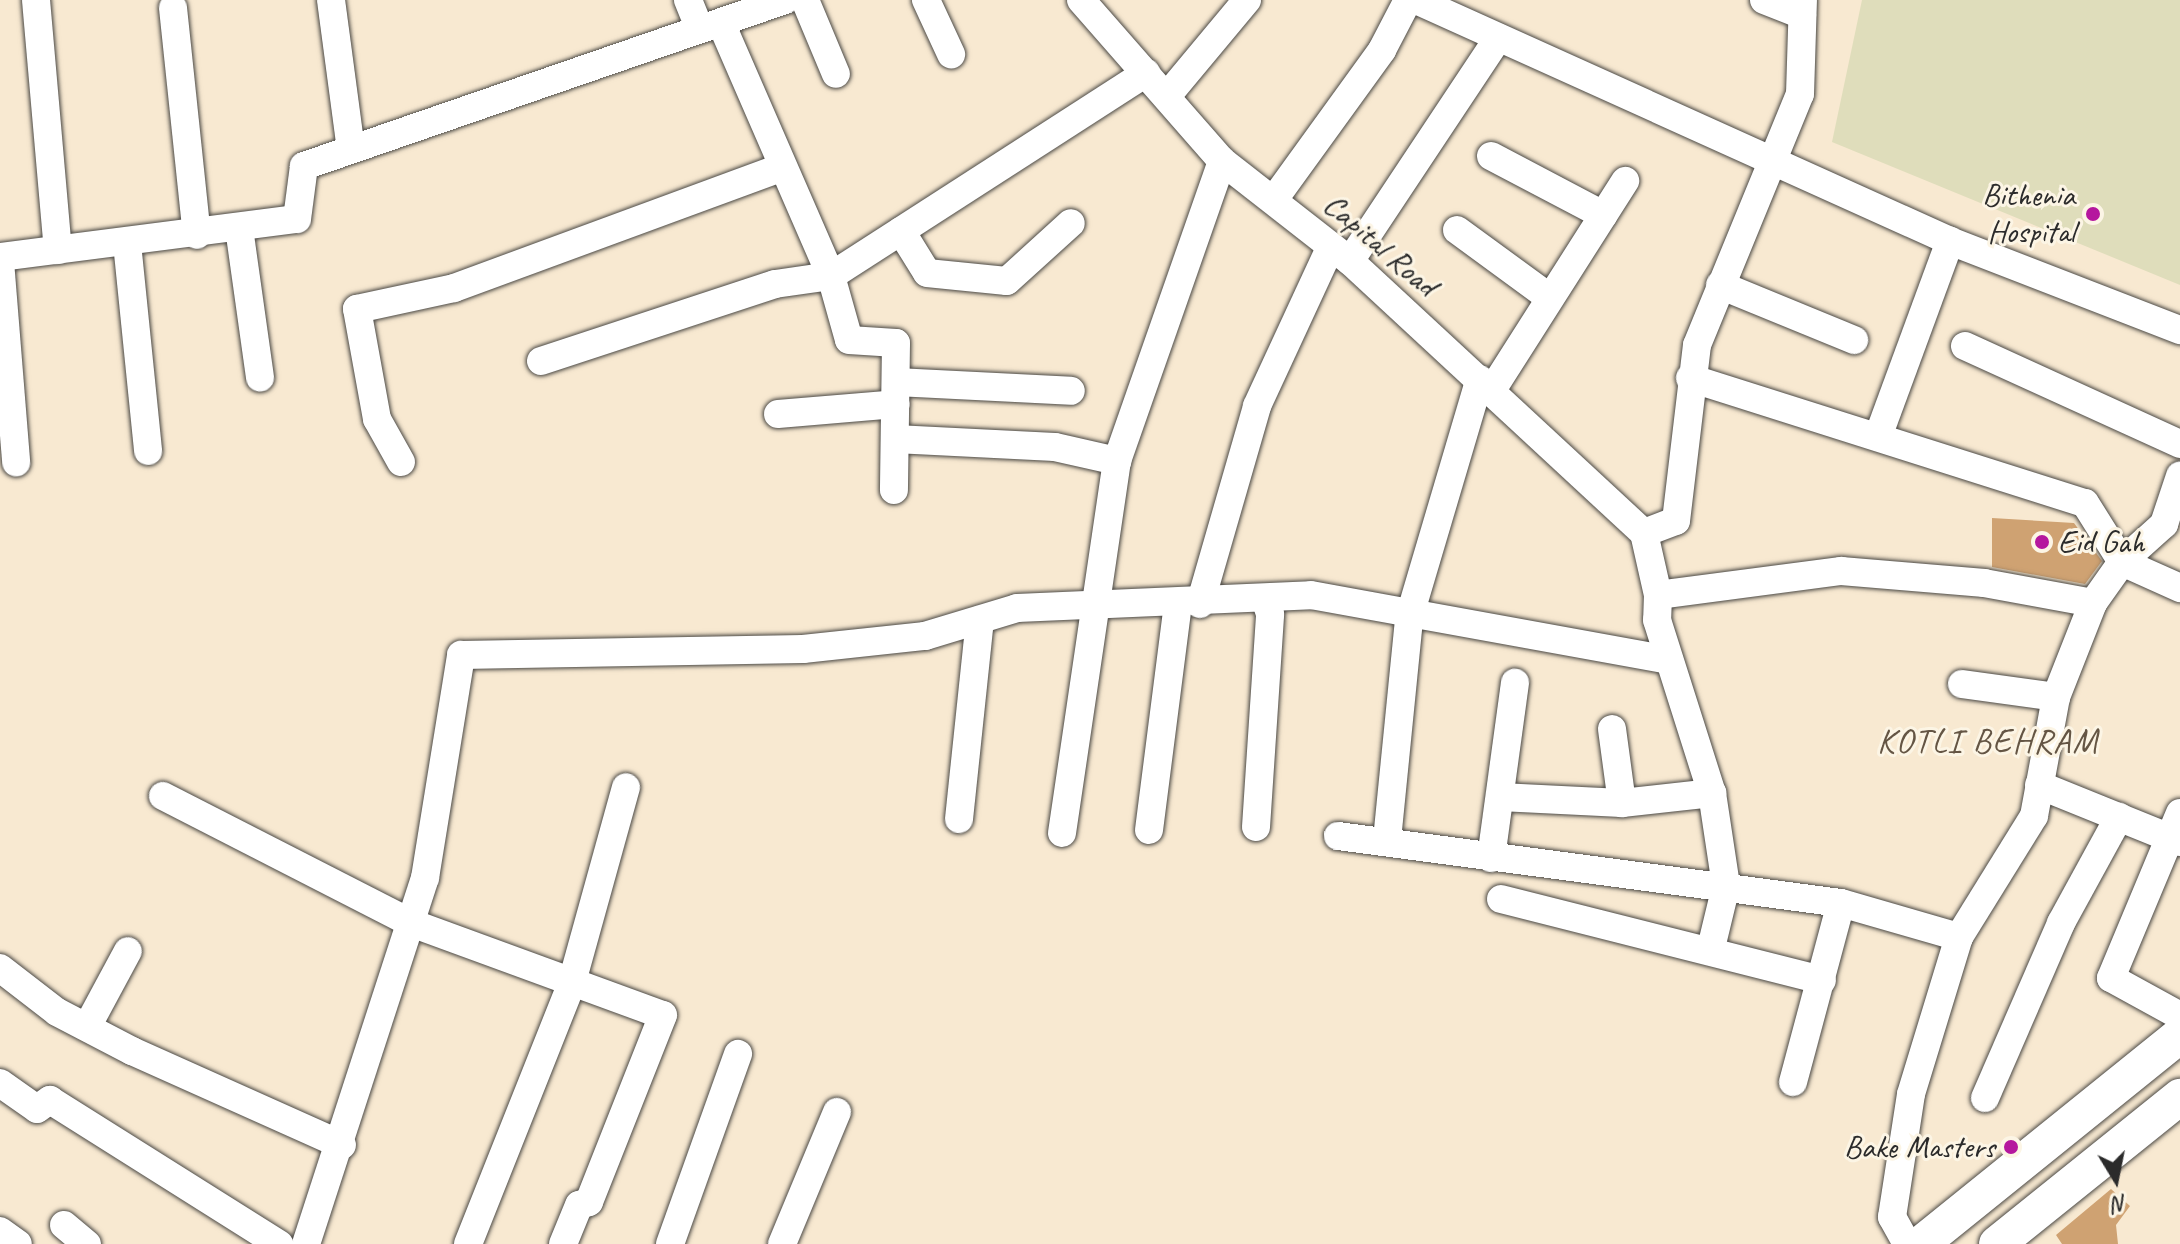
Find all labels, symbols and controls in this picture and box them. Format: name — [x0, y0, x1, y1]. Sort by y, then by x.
place label: Bithenia Hospital — [1982, 177, 2075, 252]
street label: Capital Road — [1315, 185, 1445, 305]
marker: Bithenia Hospital — [2082, 203, 2104, 225]
place label: Eid Gah — [2058, 523, 2146, 561]
marker: Eid Gah — [2033, 533, 2051, 551]
district label: KOTLI BEHRAM — [1877, 721, 2099, 761]
place label: Bake Masters — [1843, 1128, 1995, 1166]
marker: Bake Masters — [2002, 1138, 2020, 1156]
north arrow — [2076, 1140, 2156, 1220]
text: N — [2111, 1189, 2129, 1219]

